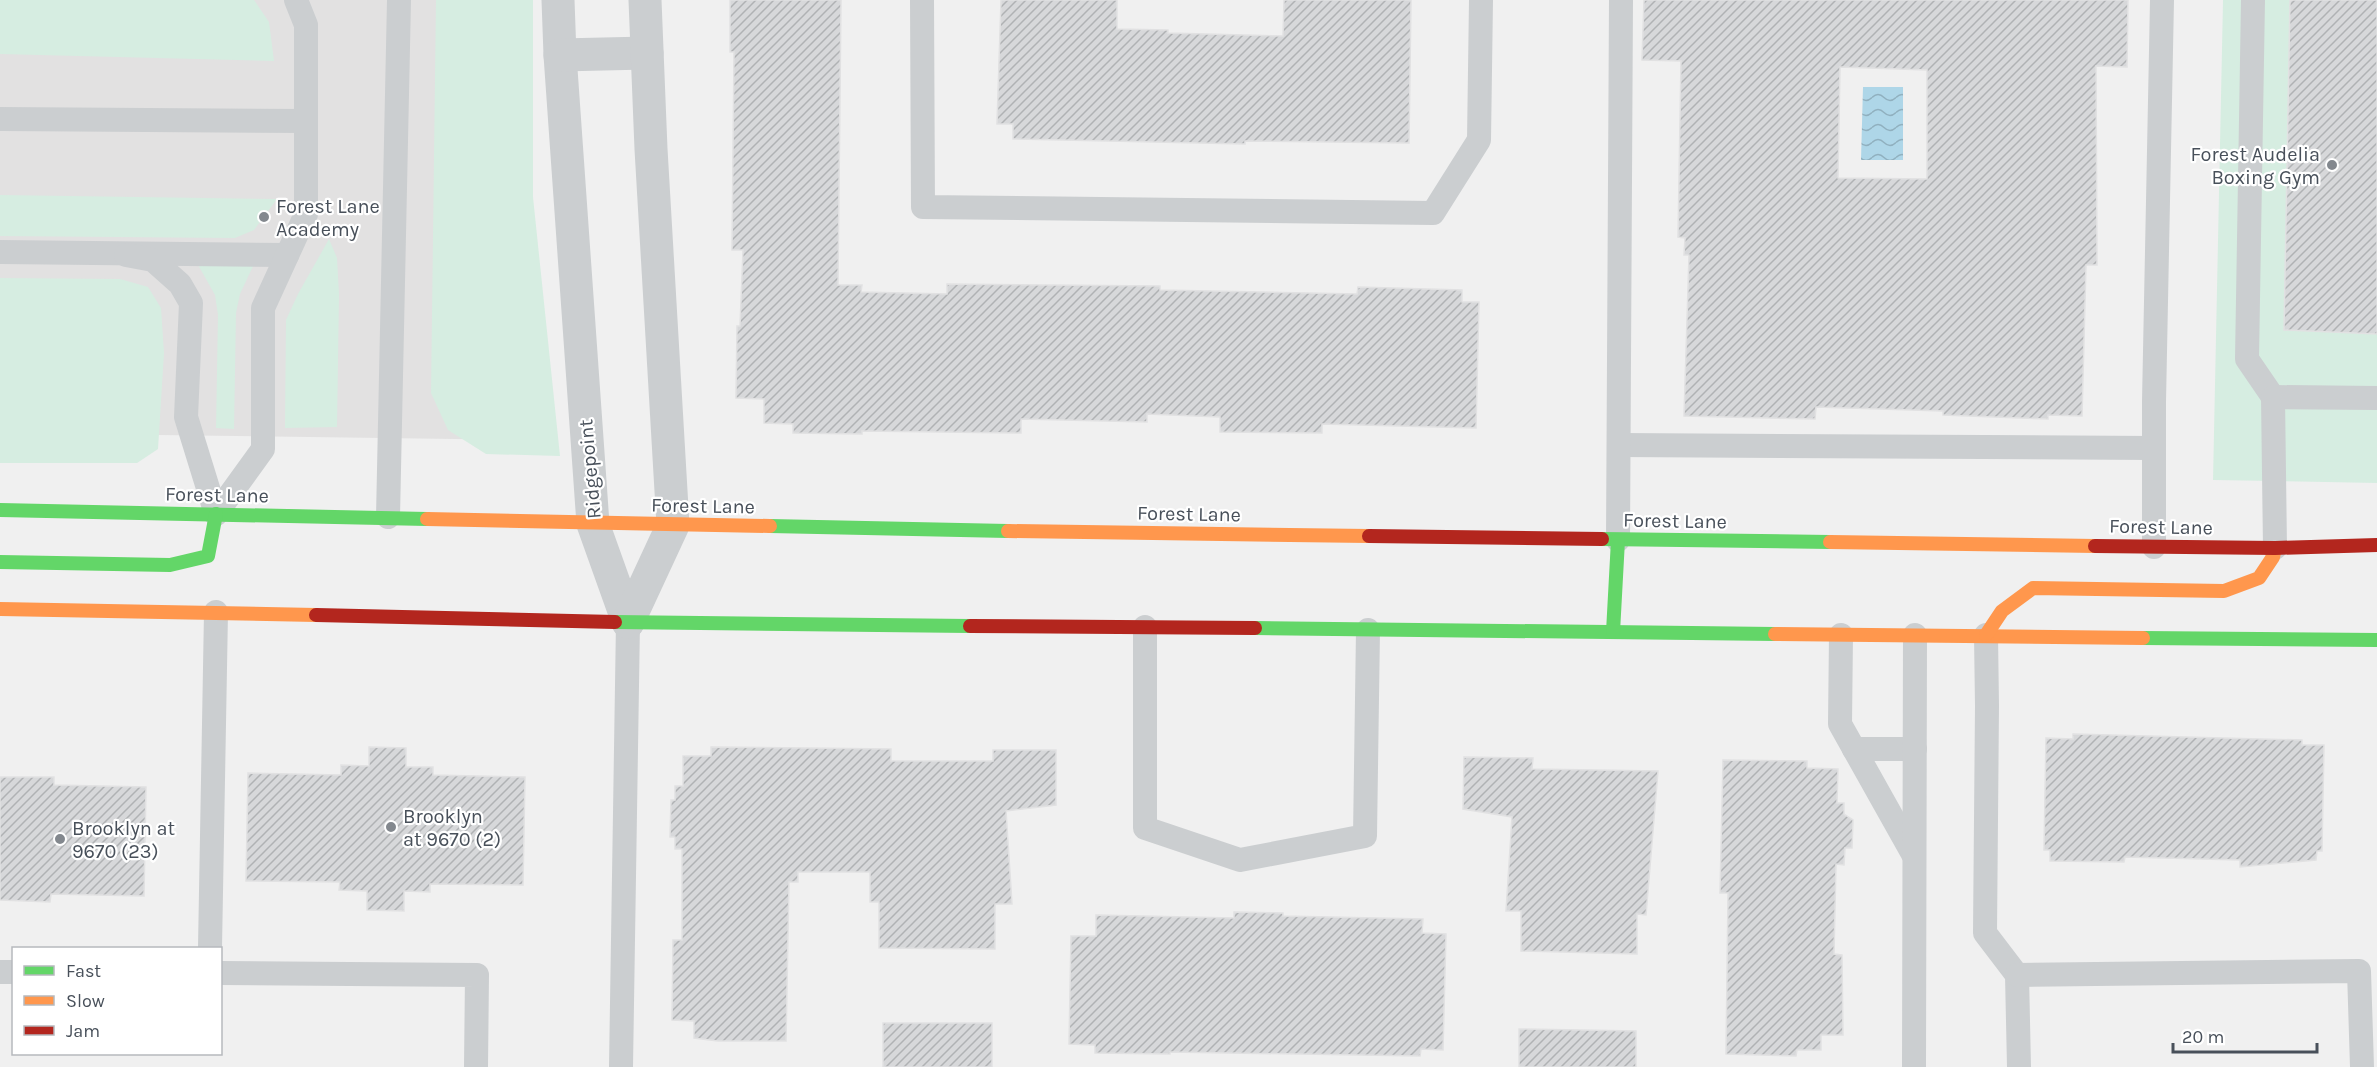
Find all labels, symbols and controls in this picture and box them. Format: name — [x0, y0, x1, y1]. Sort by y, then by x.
place label: Forest Audelia Boxing Gym — [2191, 143, 2320, 189]
marker: Forest Audelia Boxing Gym — [2325, 158, 2339, 172]
place label: Forest Lane Academy — [276, 195, 380, 241]
marker: Forest Lane Academy — [257, 210, 271, 224]
street label: Ridgepoint — [574, 418, 606, 520]
street label: Forest Lane — [165, 483, 269, 507]
street label: Forest Lane — [651, 494, 755, 518]
street label: Forest Lane — [1137, 502, 1241, 526]
street label: Forest Lane — [1623, 509, 1727, 533]
street label: Forest Lane — [2109, 515, 2213, 539]
place label: Brooklyn at 9670 (2) — [403, 805, 501, 851]
place label: Brooklyn at 9670 (23) — [72, 817, 176, 863]
marker: Brooklyn at 9670 (2) — [384, 820, 398, 834]
marker: Brooklyn at 9670 (23) — [53, 832, 67, 846]
legend — [12, 947, 222, 1055]
text: Fast — [66, 960, 101, 982]
text: Slow — [66, 990, 105, 1012]
scale bar — [2173, 1016, 2317, 1054]
text: Jam — [66, 1020, 100, 1042]
text: 20 m — [2182, 1026, 2224, 1048]

